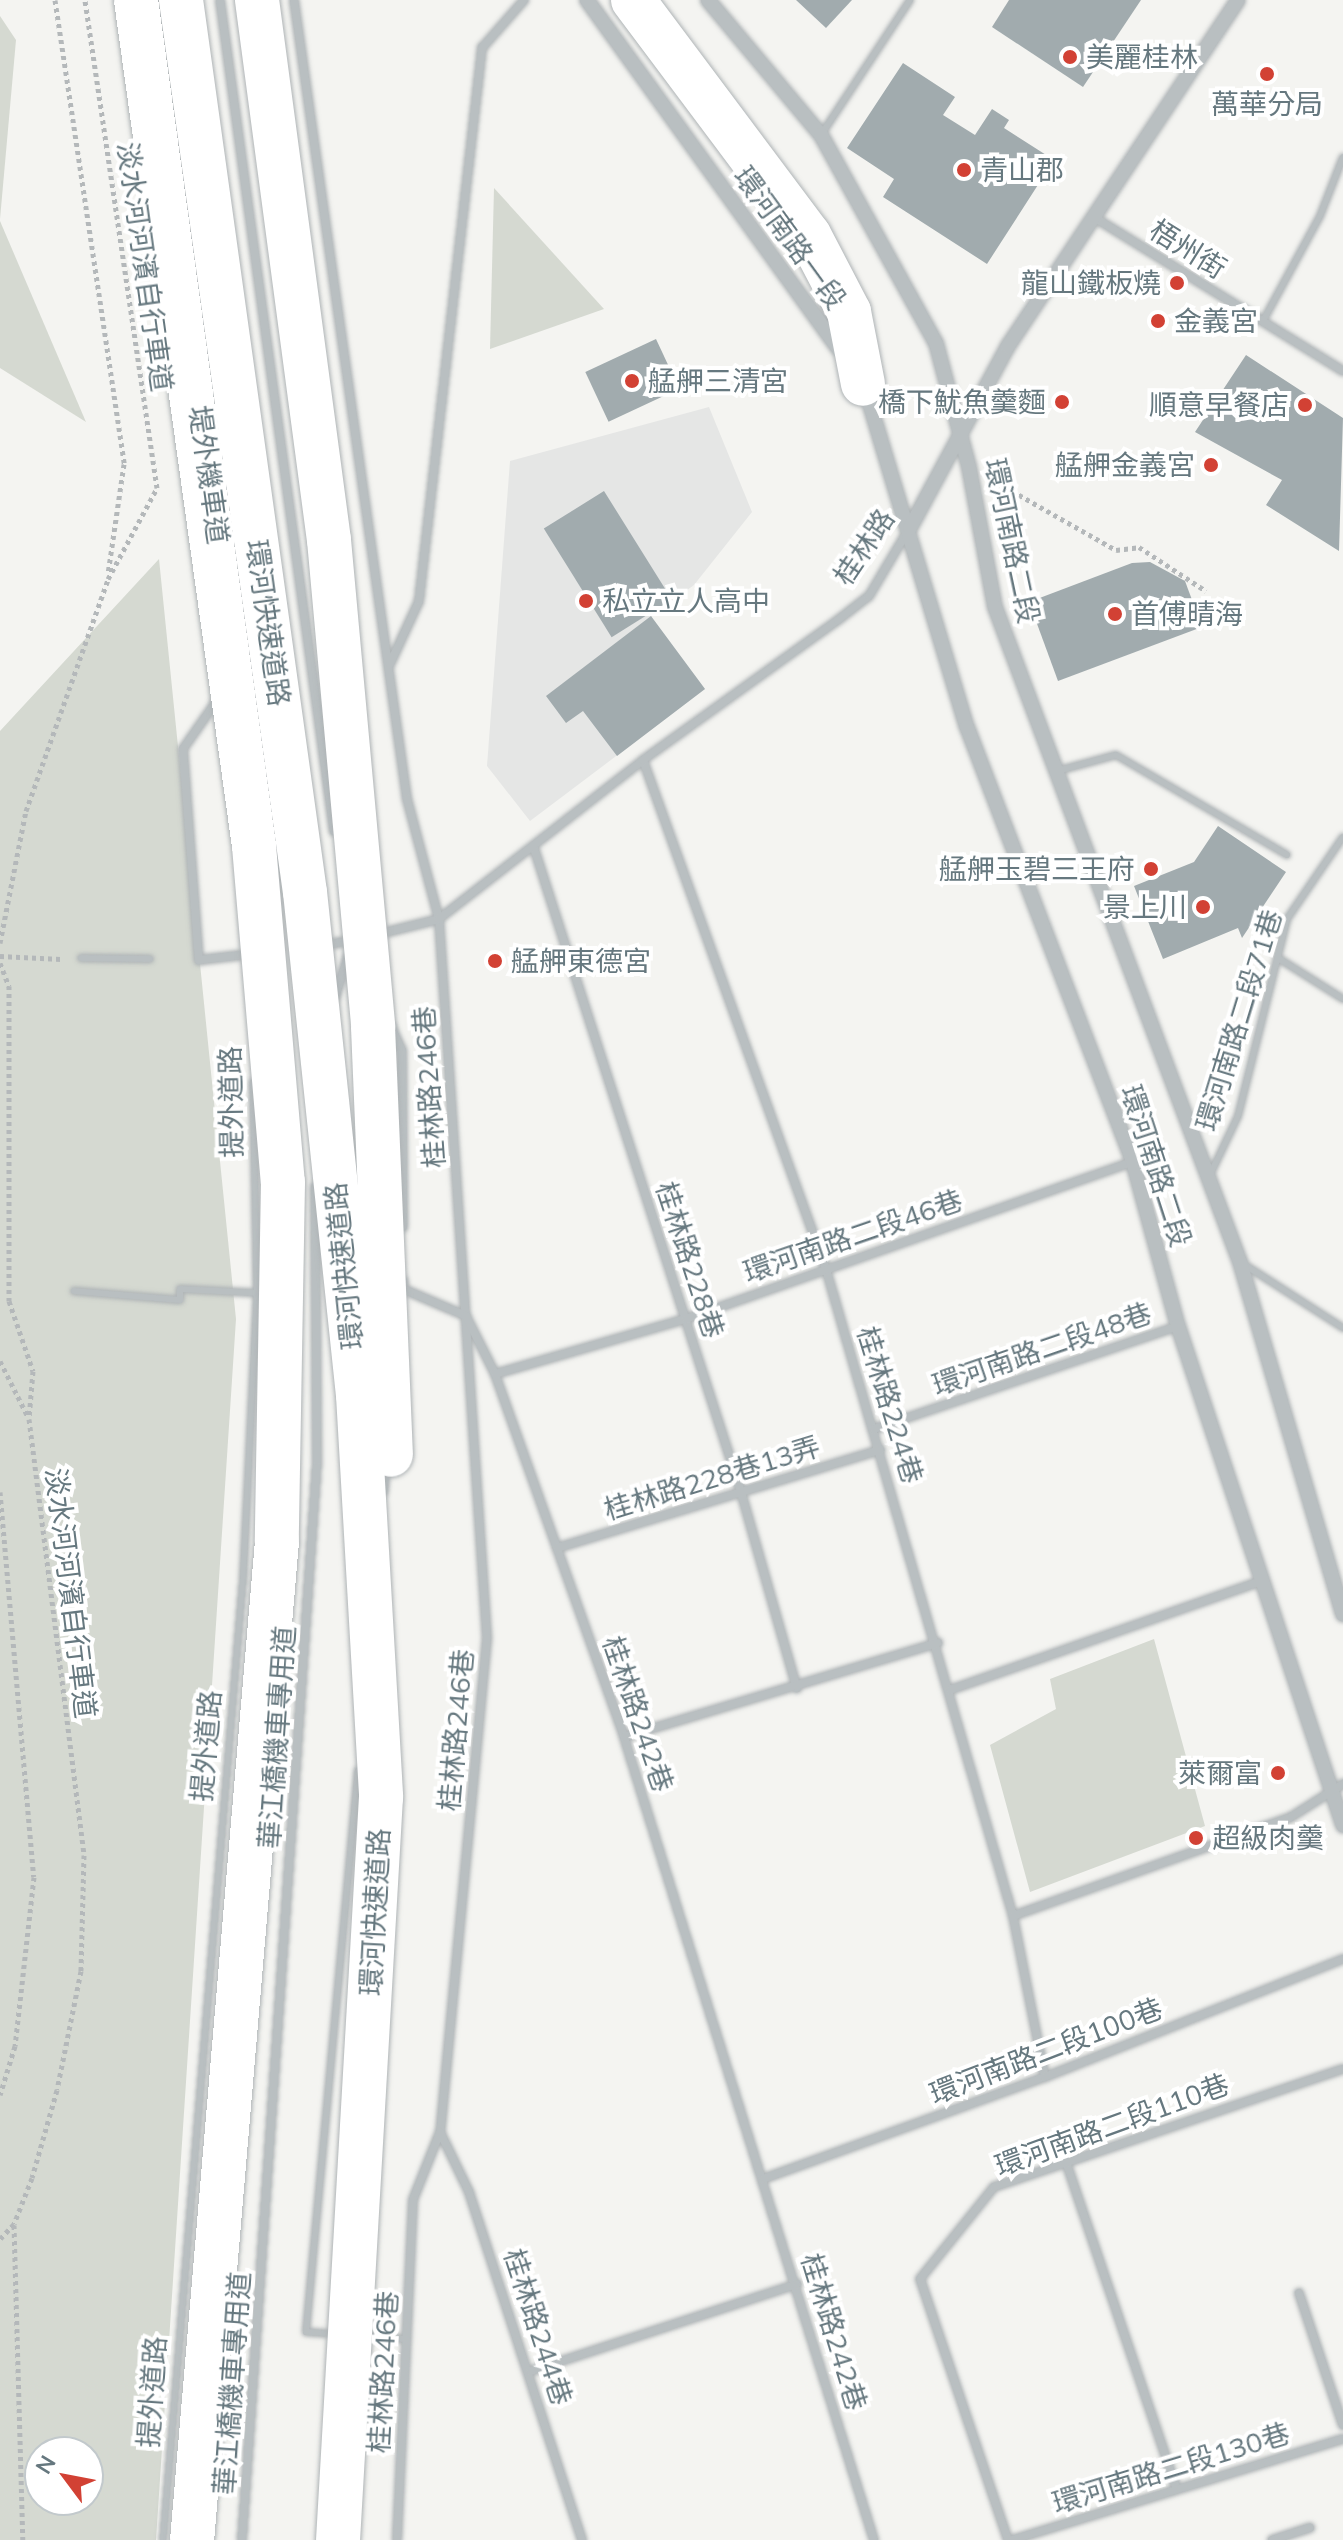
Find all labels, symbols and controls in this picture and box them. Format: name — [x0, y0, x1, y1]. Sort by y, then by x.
place label: 美麗桂林 — [1086, 40, 1198, 74]
marker: 美麗桂林 — [1061, 48, 1079, 66]
marker: 萬華分局 — [1258, 65, 1276, 83]
place label: 萬華分局 — [1211, 87, 1323, 121]
street label: 淡水河河濱自行車道 — [111, 140, 179, 394]
place label: 青山郡 — [980, 153, 1064, 187]
street label: 環河南路一段 — [727, 160, 853, 316]
marker: 青山郡 — [955, 161, 973, 179]
street label: 梧州街 — [1143, 212, 1233, 286]
place label: 龍山鐵板燒 — [1021, 266, 1161, 300]
marker: 龍山鐵板燒 — [1168, 274, 1186, 292]
place label: 金義宮 — [1174, 304, 1258, 338]
marker: 金義宮 — [1149, 312, 1167, 330]
place label: 艋舺三清宮 — [648, 364, 788, 398]
marker: 艋舺三清宮 — [623, 372, 641, 390]
place label: 橋下魷魚羹麵 — [878, 385, 1046, 419]
place label: 順意早餐店 — [1149, 388, 1289, 422]
marker: 橋下魷魚羹麵 — [1053, 393, 1071, 411]
marker: 順意早餐店 — [1296, 396, 1314, 414]
street label: 堤外機車道 — [183, 403, 235, 547]
place label: 艋舺金義宮 — [1055, 448, 1195, 482]
street label: 環河南路二段 — [978, 455, 1046, 627]
marker: 艋舺金義宮 — [1202, 456, 1220, 474]
street label: 桂林路 — [827, 503, 901, 591]
street label: 環河快速道路 — [240, 537, 296, 709]
place label: 私立立人高中 — [602, 584, 770, 618]
marker: 私立立人高中 — [577, 592, 595, 610]
place label: 首傅晴海 — [1131, 597, 1243, 631]
marker: 首傅晴海 — [1106, 605, 1124, 623]
place label: 艋舺玉碧三王府 — [939, 852, 1135, 886]
marker: 艋舺玉碧三王府 — [1142, 860, 1160, 878]
place label: 景上川 — [1103, 890, 1187, 924]
marker: 景上川 — [1194, 898, 1212, 916]
street label: 環河南路二段71巷 — [1189, 905, 1289, 1135]
place label: 艋舺東德宮 — [511, 944, 651, 978]
marker: 艋舺東德宮 — [486, 952, 504, 970]
street label: 桂林路246巷 — [407, 1005, 451, 1169]
street label: 提外道路 — [213, 1046, 249, 1158]
street label: 環河南路二段 — [1114, 1081, 1198, 1251]
street label: 桂林路228巷 — [649, 1178, 731, 1342]
street label: 環河快速道路 — [319, 1181, 369, 1351]
street label: 環河南路二段46巷 — [739, 1183, 967, 1289]
street label: 環河南路二段48巷 — [928, 1296, 1156, 1402]
street label: 桂林路224巷 — [850, 1322, 930, 1488]
street label: 桂林路228巷13弄 — [600, 1429, 824, 1527]
street label: 淡水河河濱自行車道 — [39, 1466, 103, 1720]
street label: 華江橋機車專用道 — [252, 1624, 302, 1850]
street label: 桂林路242巷 — [596, 1632, 680, 1796]
street label: 桂林路246巷 — [432, 1648, 480, 1812]
street label: 提外道路 — [184, 1689, 228, 1803]
place label: 萊爾富 — [1178, 1756, 1262, 1790]
marker: 萊爾富 — [1269, 1764, 1287, 1782]
place label: 超級肉羹 — [1212, 1821, 1324, 1855]
street label: 環河快速道路 — [354, 1827, 396, 1997]
marker: 超級肉羹 — [1187, 1829, 1205, 1847]
street label: 環河南路二段100巷 — [925, 1991, 1167, 2111]
street label: 環河南路二段110巷 — [990, 2067, 1234, 2183]
street label: 桂林路244巷 — [497, 2245, 579, 2409]
street label: 桂林路242巷 — [794, 2249, 874, 2415]
street label: 華江橋機車專用道 — [207, 2270, 257, 2496]
street label: 桂林路246巷 — [362, 2290, 404, 2454]
street label: 提外道路 — [131, 2335, 173, 2449]
street label: 環河南路二段130巷 — [1048, 2416, 1294, 2520]
north arrow — [24, 2436, 104, 2516]
text: N — [29, 2450, 62, 2479]

